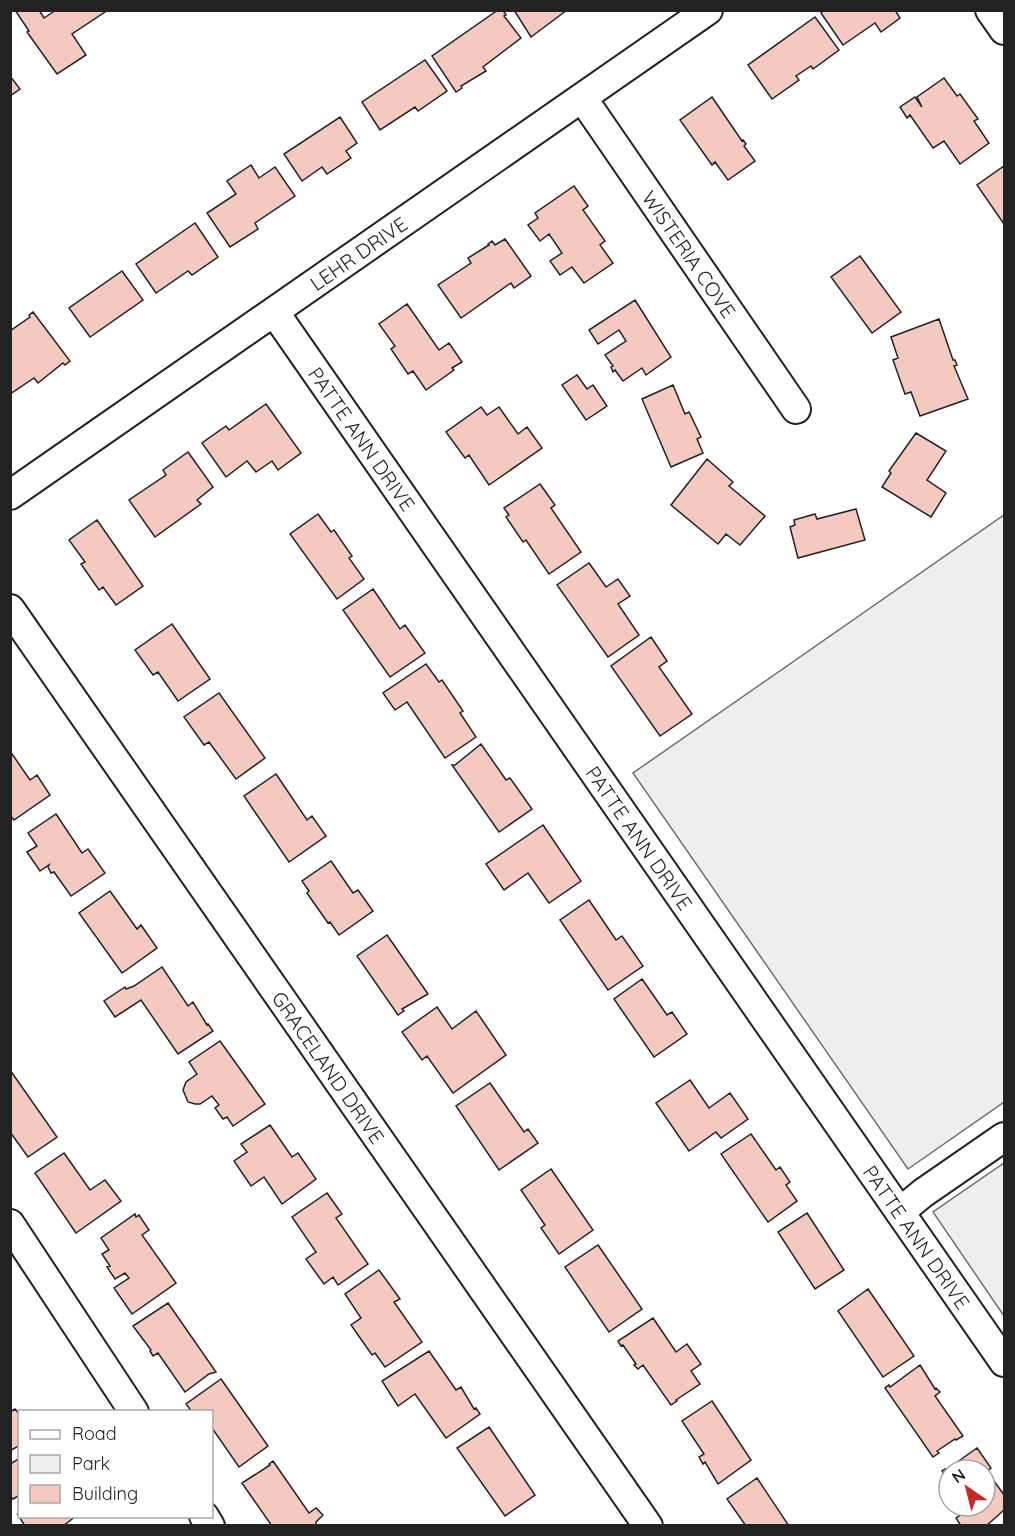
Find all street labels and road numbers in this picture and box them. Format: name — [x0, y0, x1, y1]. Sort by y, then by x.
street label: WISTERIA COVE — [637, 186, 742, 322]
street label: LEHR DRIVE — [305, 211, 412, 296]
street label: PATTE ANN DRIVE — [304, 362, 421, 515]
street label: PATTE ANN DRIVE — [581, 761, 698, 915]
street label: GRACELAND DRIVE — [267, 986, 390, 1148]
street label: PATTE ANN DRIVE — [858, 1160, 976, 1314]

